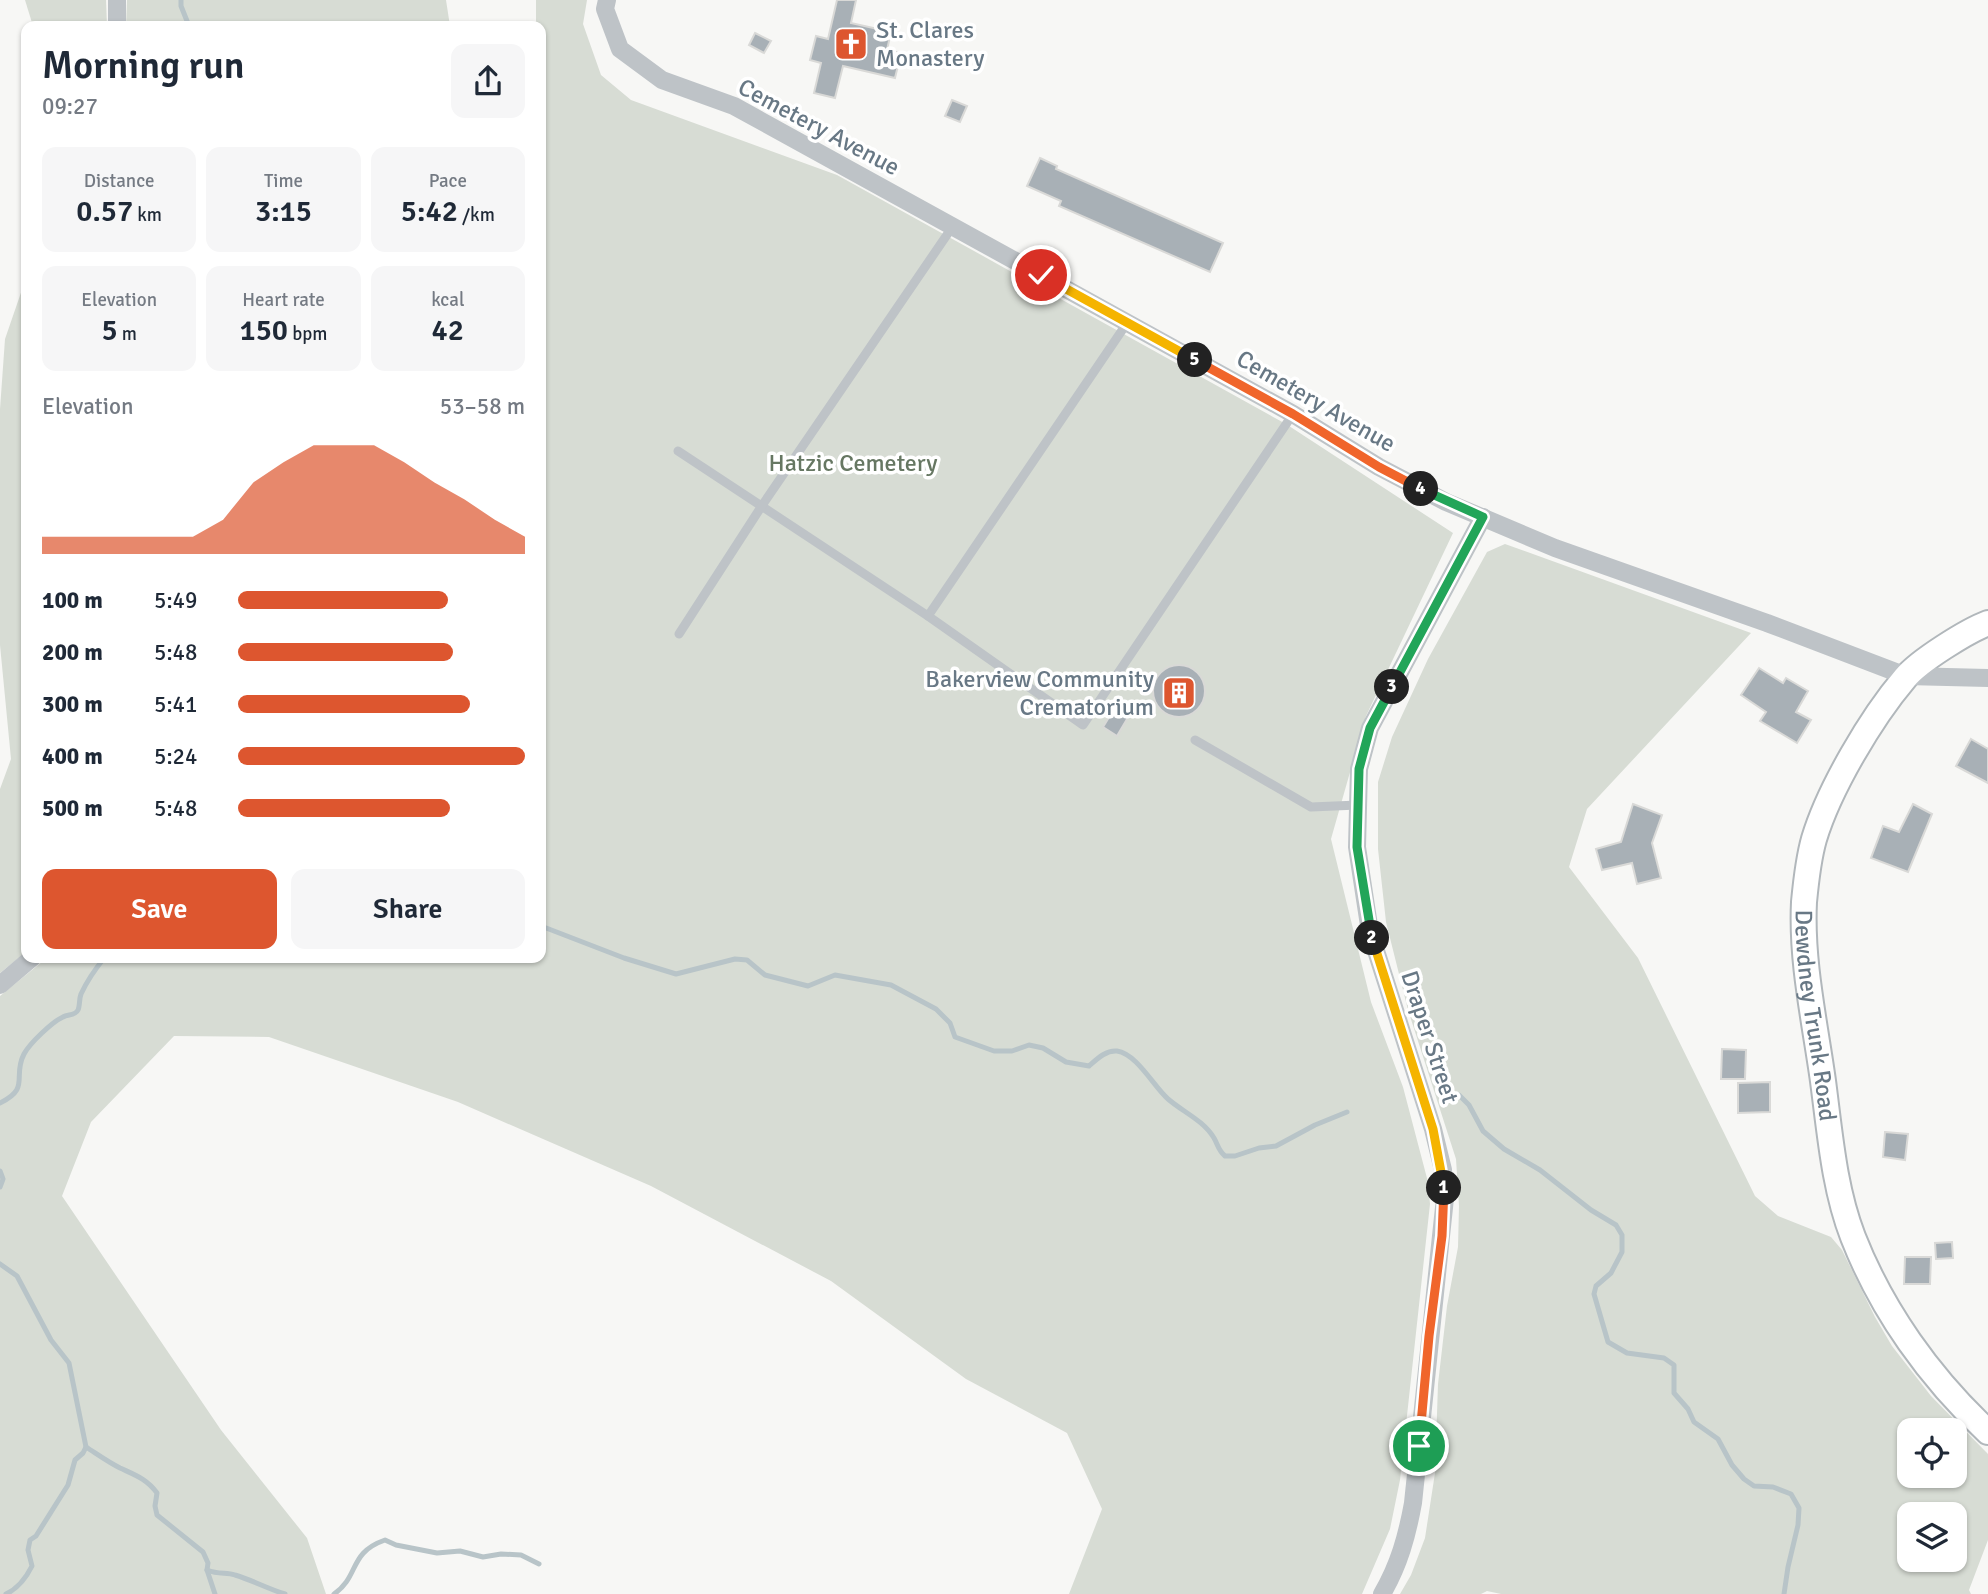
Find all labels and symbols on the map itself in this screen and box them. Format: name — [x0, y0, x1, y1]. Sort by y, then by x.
place label: St. Clares Monastery — [876, 15, 984, 73]
church icon: St. Clares Monastery — [832, 25, 870, 63]
street label: Cemetery Avenue — [733, 72, 905, 182]
pin — [1011, 245, 1071, 305]
pin: 5 — [1178, 342, 1212, 378]
street label: Cemetery Avenue — [1231, 343, 1401, 459]
park label: Hatzic Cemetery — [769, 448, 938, 478]
pin: 4 — [1404, 472, 1438, 506]
place label: Bakerview Community Crematorium — [925, 664, 1154, 722]
pin: 3 — [1374, 670, 1410, 704]
building icon: Bakerview Community Crematorium — [1160, 674, 1198, 712]
street label: Dewdney Trunk Road — [1789, 909, 1843, 1123]
pin: 2 — [1354, 920, 1390, 956]
street label: Draper Street — [1394, 967, 1466, 1107]
pin: 1 — [1426, 1170, 1462, 1206]
pin — [1389, 1416, 1449, 1476]

